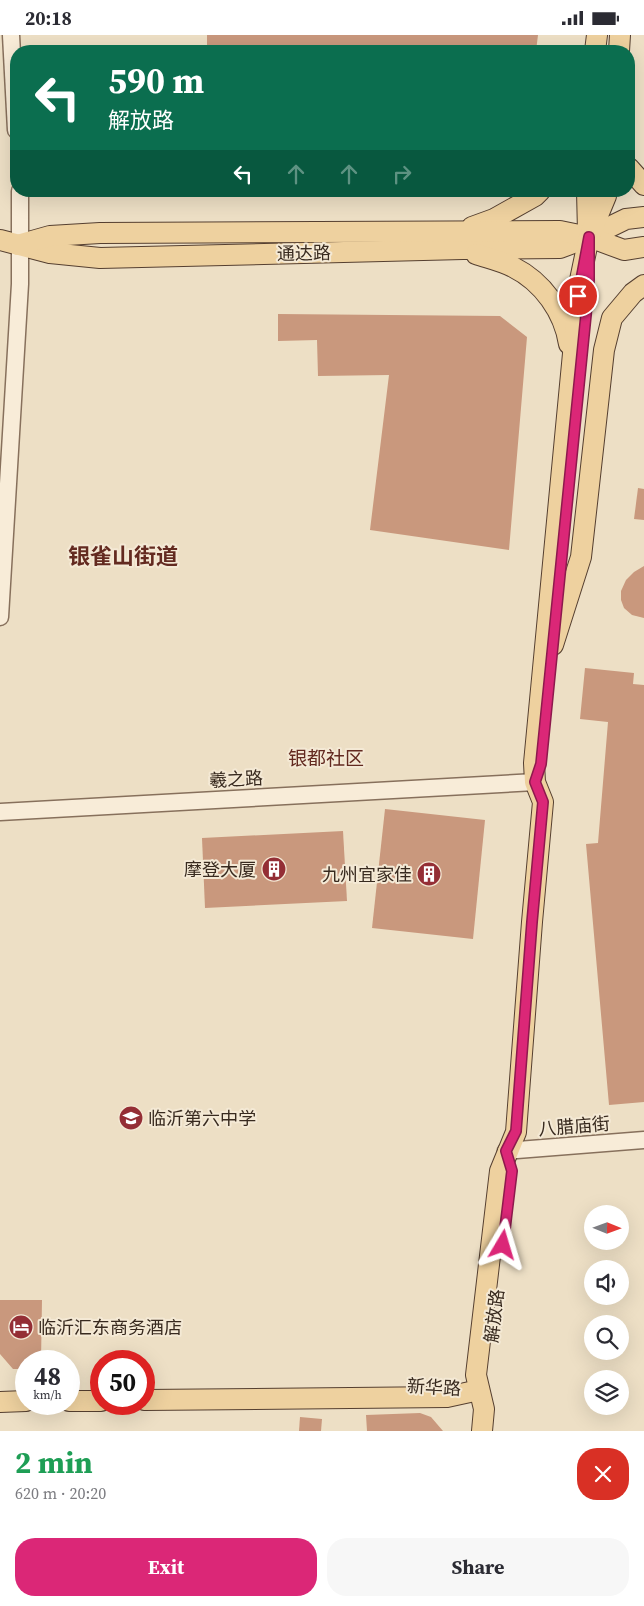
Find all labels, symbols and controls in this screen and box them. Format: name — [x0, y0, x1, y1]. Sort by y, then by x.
text: 20:18 — [25, 5, 72, 31]
text: 590 m — [108, 57, 204, 105]
icon: left — [25, 65, 90, 130]
text: 解放路 — [108, 105, 174, 135]
icon: left — [229, 160, 257, 188]
icon: ahead — [282, 160, 310, 188]
icon: ahead — [335, 160, 363, 188]
icon: right — [388, 160, 416, 188]
street label: 通达路 — [277, 240, 331, 266]
pin — [557, 275, 599, 317]
icon: arrive — [564, 282, 592, 310]
district label: 银雀山街道 — [68, 541, 178, 571]
district label: 银都社区 — [288, 745, 364, 771]
street label: 羲之路 — [208, 765, 264, 793]
building icon: 摩登大厦 — [261, 856, 287, 882]
place label: 摩登大厦 — [184, 857, 256, 882]
building icon: 九州宜家佳 — [416, 861, 442, 887]
place label: 九州宜家佳 — [322, 862, 412, 887]
school or university icon: 临沂第六中学 — [118, 1105, 144, 1131]
place label: 临沂第六中学 — [148, 1106, 256, 1131]
street label: 八腊庙街 — [537, 1110, 611, 1142]
north arrow — [584, 1205, 629, 1250]
map controls — [584, 1205, 629, 1415]
position arrow — [476, 1218, 528, 1270]
button: sound — [584, 1260, 629, 1305]
street label: 解放路 — [478, 1288, 510, 1344]
hotel icon: 临沂汇东商务酒店 — [8, 1314, 34, 1340]
place label: 临沂汇东商务酒店 — [38, 1315, 182, 1340]
button: search — [584, 1315, 629, 1360]
speed limit sign: 50 — [90, 1350, 155, 1415]
text: 48 — [34, 1359, 61, 1393]
button: layers — [584, 1370, 629, 1415]
street label: 新华路 — [406, 1373, 462, 1401]
text: km/h — [33, 1387, 62, 1403]
text: 2 min — [15, 1442, 93, 1483]
button: close — [577, 1448, 629, 1500]
text: 620 m · 20:20 — [15, 1482, 106, 1504]
button: Exit — [15, 1538, 317, 1596]
button: Share — [327, 1538, 629, 1596]

